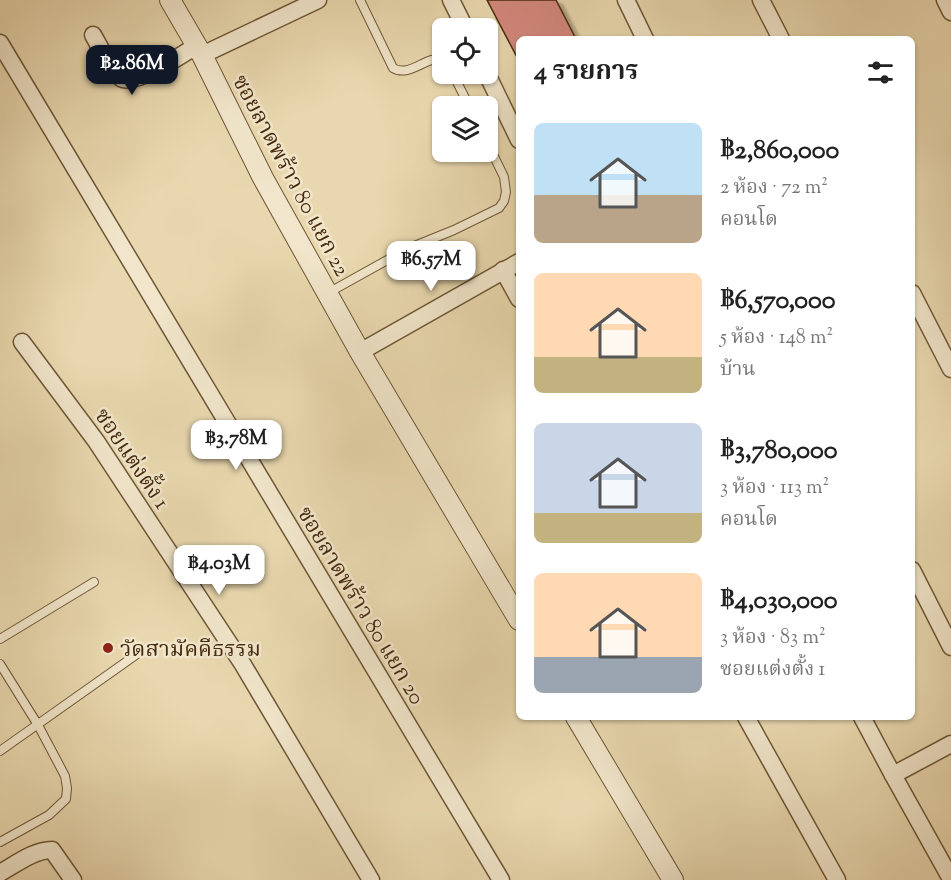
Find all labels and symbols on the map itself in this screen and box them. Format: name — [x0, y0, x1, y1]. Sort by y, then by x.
pin: ฿2.86M — [83, 45, 181, 96]
street label: ซอยลาดพร้าว 80 แยก 22 — [223, 70, 356, 283]
pin: ฿6.57M — [382, 241, 480, 292]
street label: ซอยแต่งตั้ง 1 — [85, 401, 179, 517]
pin: ฿3.78M — [187, 420, 285, 471]
street label: ซอยลาดพร้าว 80 แยก 20 — [288, 501, 431, 712]
pin: ฿4.03M — [170, 545, 268, 596]
place label: วัดสามัคคีธรรม — [120, 635, 261, 667]
marker: วัดสามัคคีธรรม — [101, 641, 115, 655]

